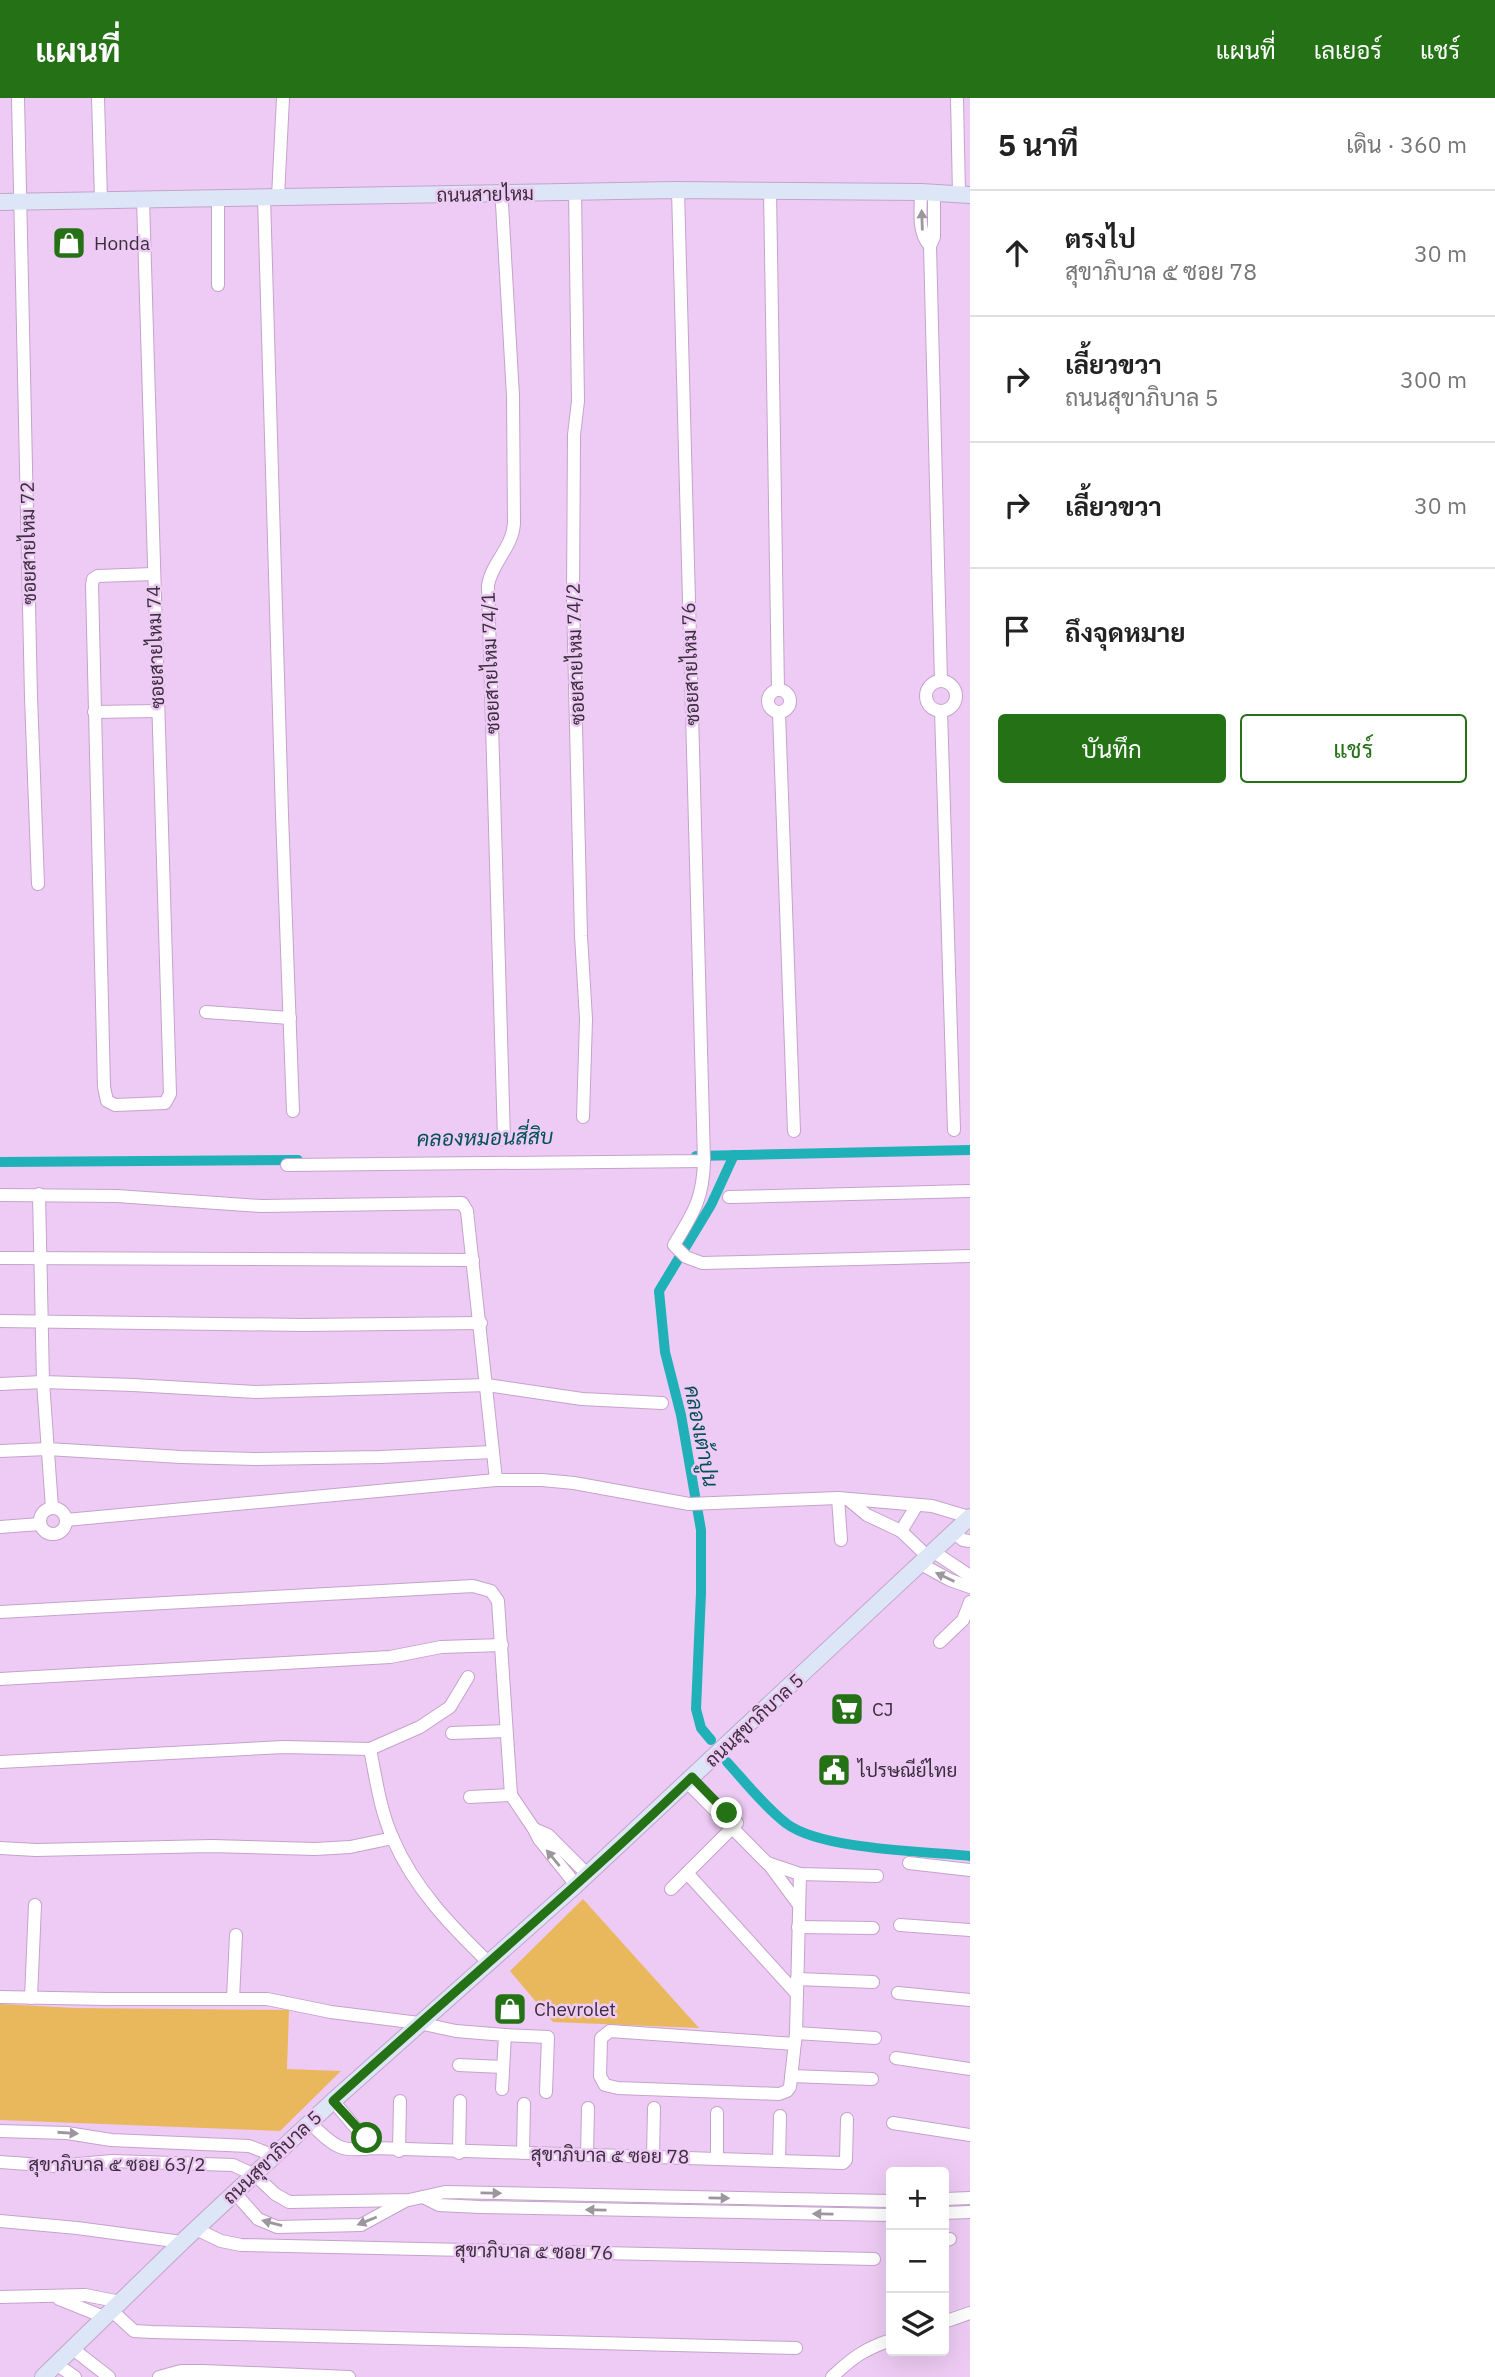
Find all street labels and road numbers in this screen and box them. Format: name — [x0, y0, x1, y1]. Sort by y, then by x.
street label: ถนนสายไหม — [436, 181, 534, 207]
street label: ซอยสายไหม 72 — [15, 481, 41, 605]
street label: ซอยสายไหม 74/2 — [561, 583, 589, 725]
street label: ซอยสายไหม 74 — [141, 585, 169, 709]
street label: ซอยสายไหม 74/1 — [476, 592, 504, 734]
street label: ซอยสายไหม 76 — [676, 602, 704, 726]
street label: ถนนสุขาภิบาล 5 — [699, 1668, 809, 1773]
street label: ถนนสุขาภิบาล 5 — [217, 2105, 327, 2210]
street label: สุขาภิบาล ๕ ซอย 78 — [530, 2142, 689, 2169]
street label: สุขาภิบาล ๕ ซอย 63/2 — [28, 2152, 206, 2177]
street label: สุขาภิบาล ๕ ซอย 76 — [454, 2238, 613, 2265]

